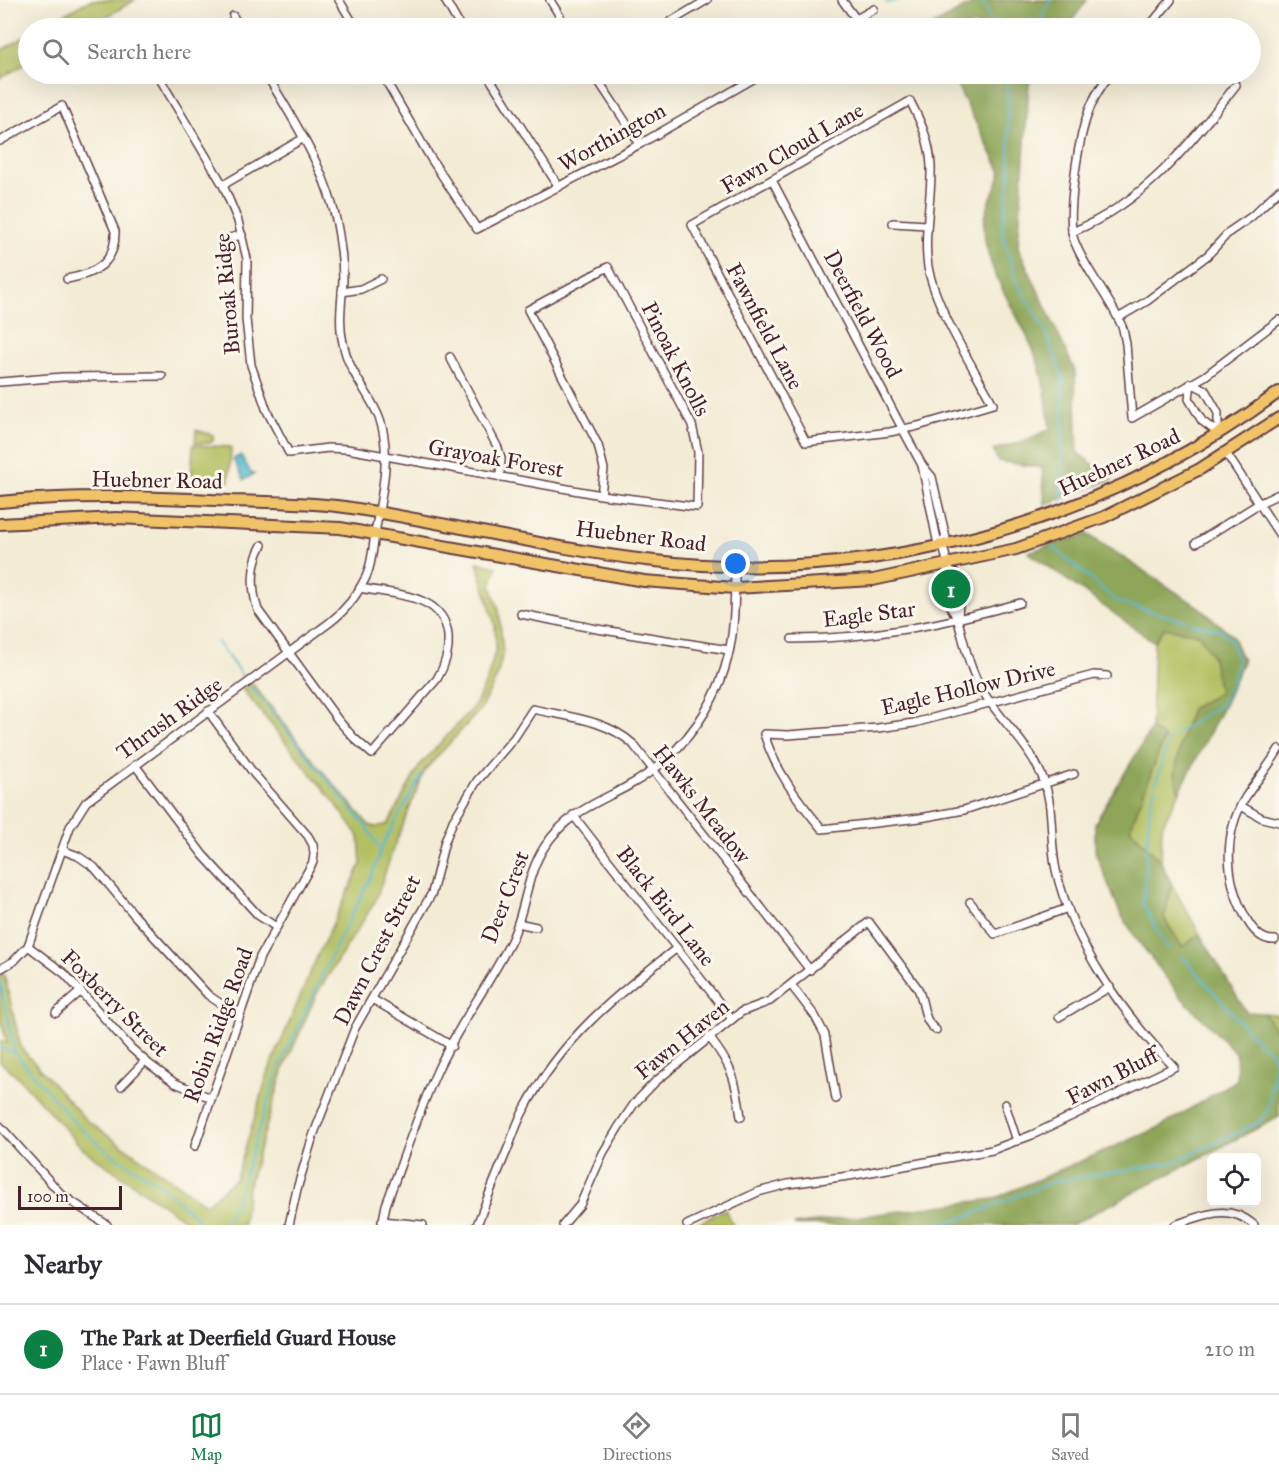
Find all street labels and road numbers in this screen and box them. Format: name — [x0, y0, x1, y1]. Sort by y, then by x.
street label: Worthington — [554, 96, 670, 178]
street label: Fawn Cloud Lane — [716, 96, 868, 200]
street label: Buroak Ridge — [208, 232, 246, 356]
street label: Deerfield Wood — [818, 245, 908, 383]
street label: Fawnfield Lane — [720, 258, 810, 394]
street label: Pinoak Knolls — [636, 297, 716, 421]
street label: Huebner Road — [1054, 422, 1184, 502]
street label: Grayoak Forest — [426, 433, 566, 483]
street label: Huebner Road — [91, 465, 223, 495]
street label: Huebner Road — [574, 515, 708, 557]
street label: Eagle Star — [821, 595, 918, 633]
street label: Eagle Hollow Drive — [878, 655, 1058, 721]
street label: Thrush Ridge — [111, 671, 227, 765]
street label: Hawks Meadow — [647, 739, 757, 869]
street label: Black Bird Lane — [611, 841, 721, 971]
street label: Deer Crest — [475, 847, 535, 947]
street label: Dawn Crest Street — [328, 870, 427, 1030]
street label: Foxberry Street — [56, 944, 174, 1062]
street label: Robin Ridge Road — [177, 944, 259, 1106]
street label: Fawn Haven — [629, 993, 735, 1085]
street label: Fawn Bluff — [1062, 1040, 1166, 1111]

